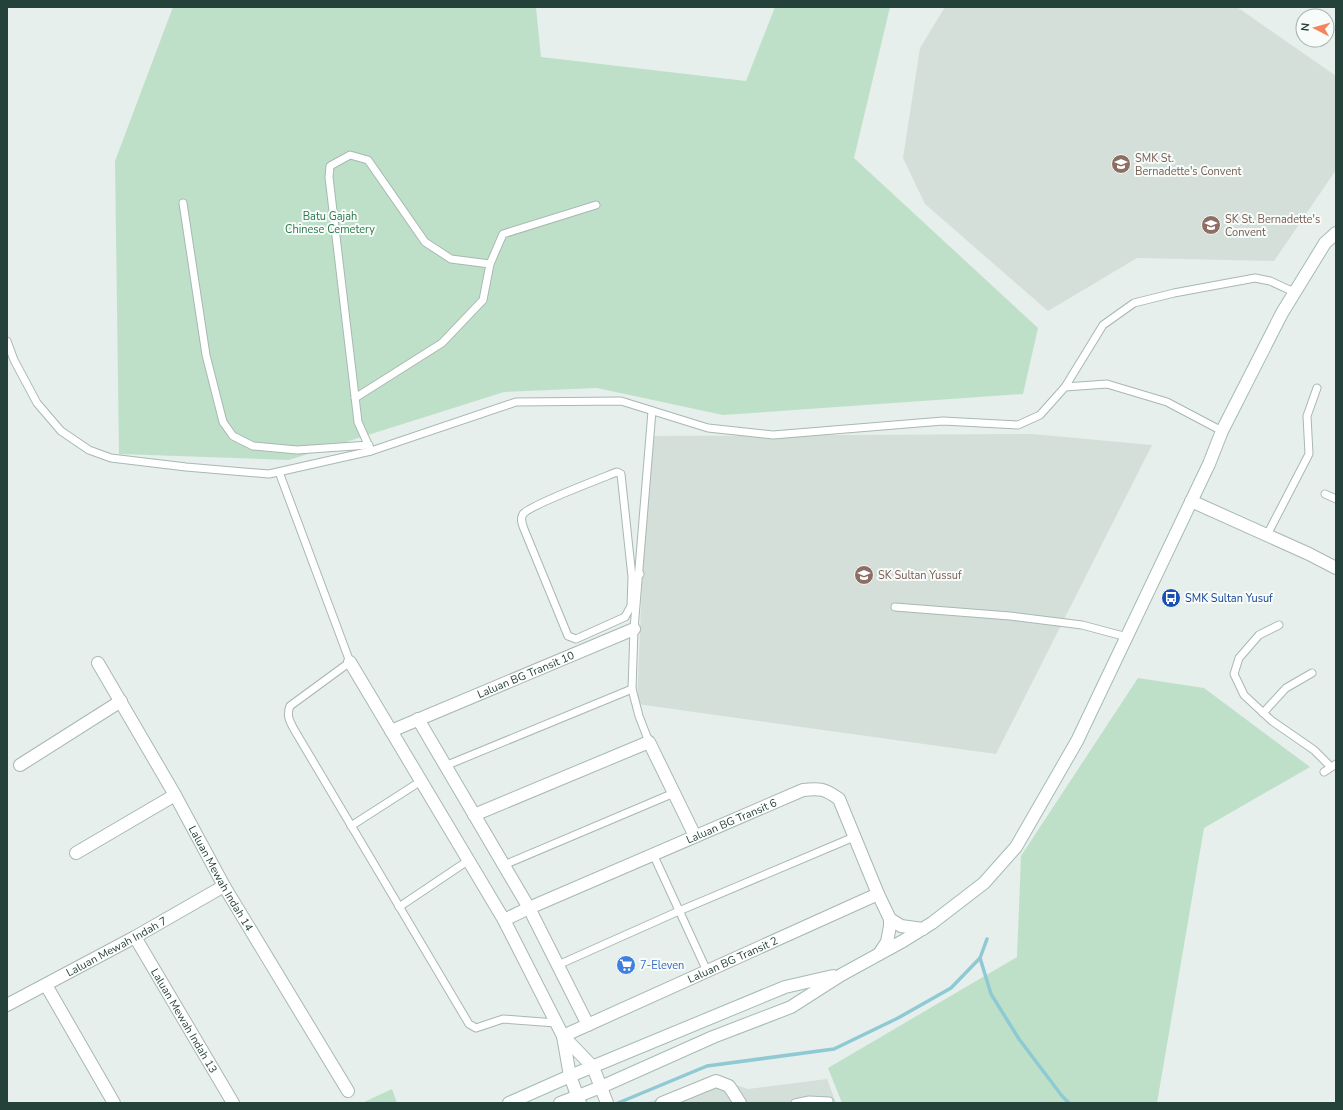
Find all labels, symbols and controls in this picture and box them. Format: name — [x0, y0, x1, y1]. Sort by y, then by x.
north arrow — [1295, 8, 1335, 48]
text: N — [1298, 22, 1313, 32]
place label: SMK St. Bernadette's Convent — [1135, 151, 1241, 179]
school or university icon: SMK St. Bernadette's Convent — [1110, 153, 1132, 175]
park label: Batu Gajah Chinese Cemetery — [285, 209, 375, 237]
place label: SK St. Bernadette's Convent — [1225, 212, 1320, 240]
school or university icon: SK St. Bernadette's Convent — [1200, 214, 1222, 236]
school or university icon: SK Sultan Yussuf — [853, 564, 875, 586]
place label: SK Sultan Yussuf — [878, 568, 962, 583]
bus stop icon: SMK Sultan Yusuf — [1160, 587, 1182, 609]
place label: SMK Sultan Yusuf — [1185, 591, 1273, 606]
street label: Laluan BG Transit 10 — [475, 647, 577, 702]
street label: Laluan BG Transit 6 — [684, 795, 779, 847]
street label: Laluan Mewah Indah 14 — [185, 823, 257, 934]
street label: Laluan Mewah Indah 7 — [63, 913, 169, 980]
street label: Laluan BG Transit 2 — [685, 933, 780, 986]
supermarket icon: 7-Eleven — [615, 954, 637, 976]
place label: 7-Eleven — [640, 958, 684, 973]
street label: Laluan Mewah Indah 13 — [148, 965, 221, 1076]

